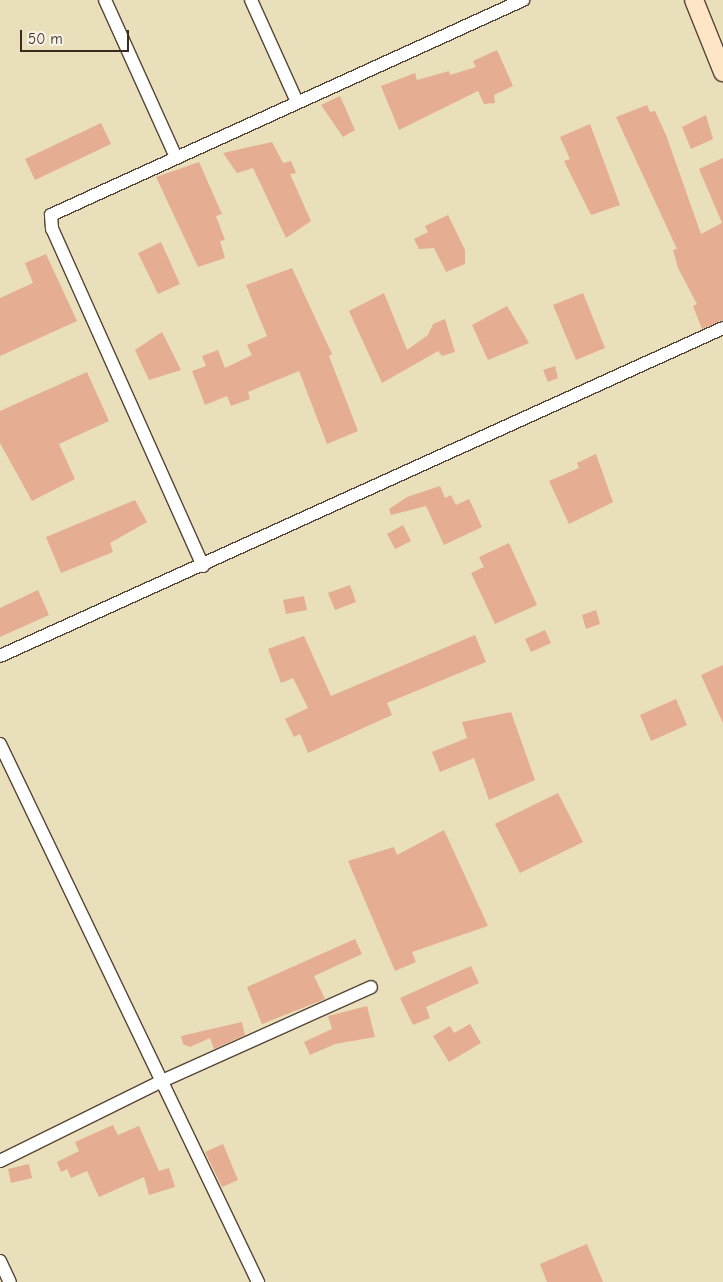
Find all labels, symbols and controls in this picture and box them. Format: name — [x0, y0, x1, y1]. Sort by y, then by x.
scale bar — [22, 20, 131, 52]
text: 50 m — [28, 30, 63, 48]

